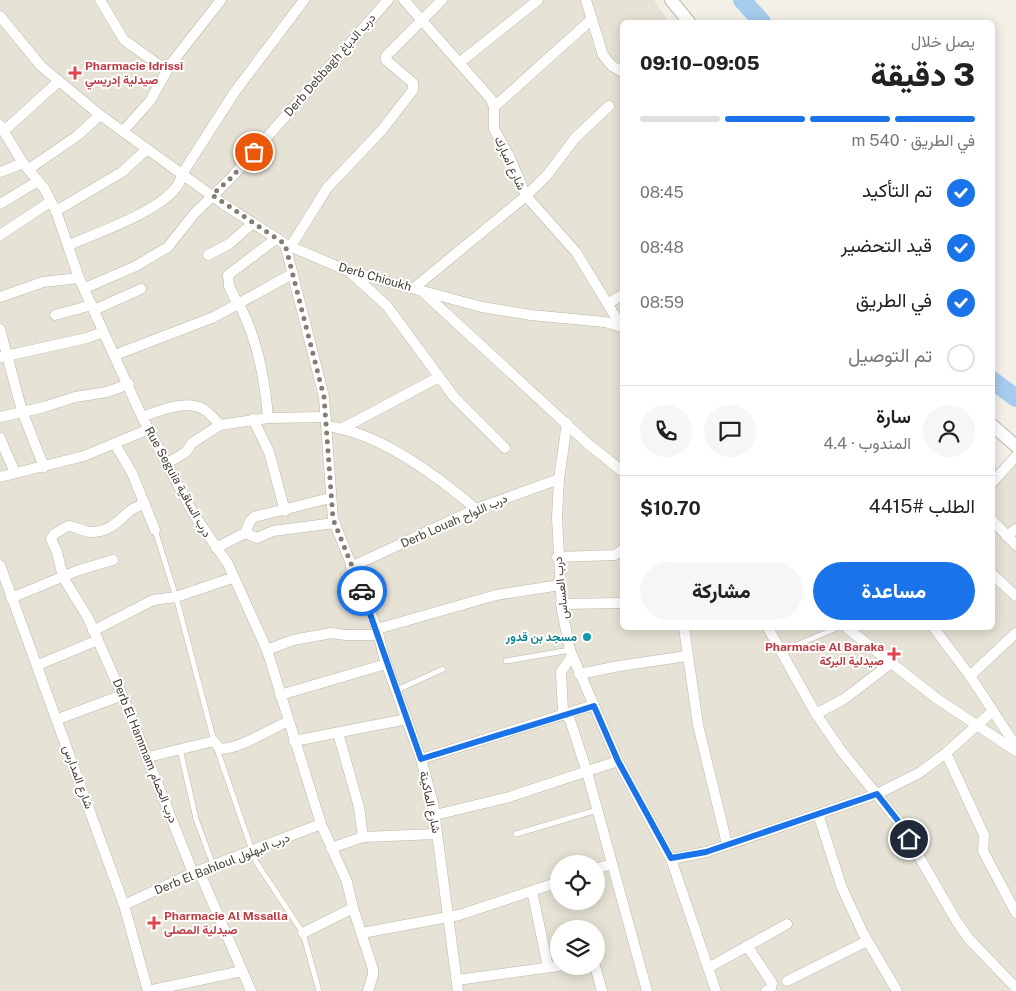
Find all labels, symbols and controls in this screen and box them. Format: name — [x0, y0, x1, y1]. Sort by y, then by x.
street label: Derb Debbagh درب الدباغ — [282, 11, 380, 121]
text: يصل خلال — [911, 32, 975, 51]
text: 09:05–09:10 — [640, 52, 760, 74]
text: 3 دقيقة — [870, 56, 975, 93]
place label: Pharmacie Idrissi صيدلية إدريسي — [85, 59, 183, 90]
marker: Pharmacie Idrissi صيدلية إدريسي — [69, 67, 81, 79]
pin — [233, 131, 275, 173]
text: في الطريق · 540 m — [852, 131, 975, 150]
street label: شارع امبارك — [490, 134, 528, 193]
icon: bag — [240, 138, 268, 166]
text: تم التأكيد — [862, 179, 932, 201]
icon: check — [947, 179, 975, 207]
text: 08:45 — [640, 183, 684, 202]
text: قيد التحضير — [841, 234, 932, 256]
icon: check — [947, 234, 975, 262]
text: 08:48 — [640, 238, 684, 257]
street label: Derb Chioukh — [337, 260, 413, 294]
text: في الطريق — [856, 289, 932, 311]
icon: check — [947, 289, 975, 317]
text: 08:59 — [640, 293, 684, 312]
text: تم التوصيل — [848, 344, 932, 366]
button: phone — [640, 405, 692, 457]
button: chat — [704, 405, 756, 457]
text: سارة — [876, 405, 911, 427]
button: person — [923, 405, 975, 457]
street label: Rue Seguia درب الساقية — [141, 424, 214, 540]
text: المندوب · 4.4 — [824, 434, 911, 453]
street label: Derb Louah درب اللواح — [399, 491, 511, 553]
text: الطلب #4415 — [869, 495, 975, 517]
text: $10.70 — [640, 497, 701, 519]
street label: درب العساس — [551, 556, 572, 620]
button: مشاركة — [640, 562, 803, 620]
button: مساعدة — [813, 562, 975, 620]
courier — [337, 566, 387, 616]
icon: car — [348, 577, 376, 605]
place label: مسجد بن قدور — [505, 630, 577, 645]
marker: مسجد بن قدور — [581, 631, 593, 643]
place label: Pharmacie Al Baraka صيدلية البركة — [765, 640, 884, 669]
marker: Pharmacie Al Baraka صيدلية البركة — [888, 648, 900, 660]
street label: Derb El Hammam درب الحمام — [109, 677, 180, 826]
street label: شارع المدارس — [58, 743, 96, 811]
street label: شارع الماكينة — [415, 770, 443, 835]
pin — [888, 818, 930, 860]
icon: home — [895, 825, 923, 853]
street label: Derb El Bahloul درب البهلول — [152, 830, 292, 898]
map controls — [550, 855, 605, 975]
button: locate — [550, 855, 605, 910]
place label: Pharmacie Al Mssalla صيدلية المصلى — [164, 909, 288, 937]
marker: Pharmacie Al Mssalla صيدلية المصلى — [148, 917, 160, 929]
button: layers — [550, 920, 605, 975]

